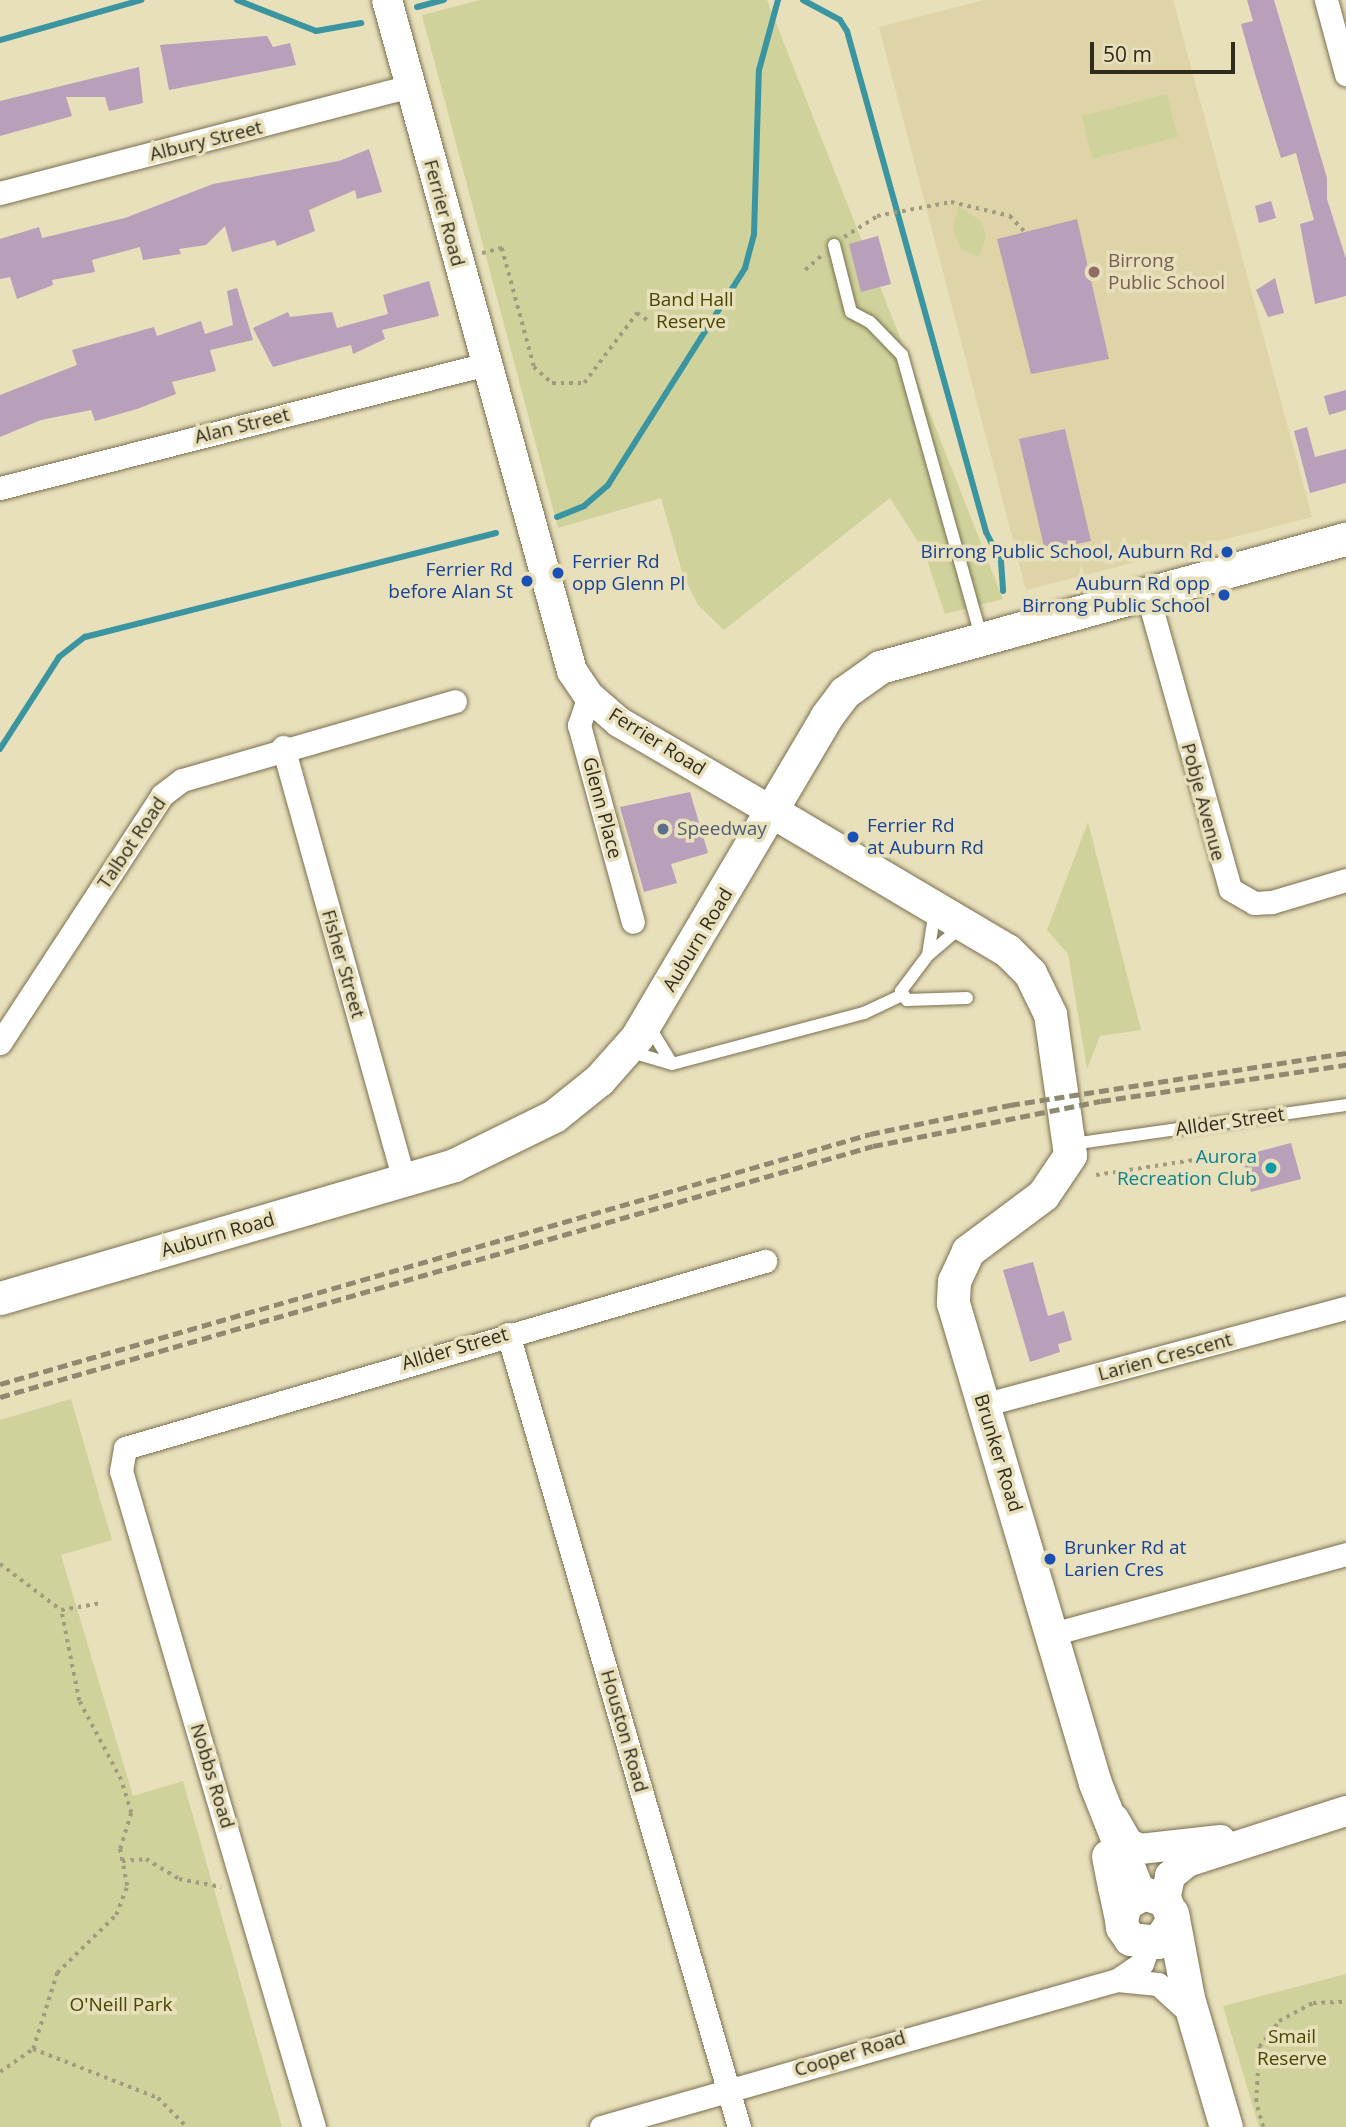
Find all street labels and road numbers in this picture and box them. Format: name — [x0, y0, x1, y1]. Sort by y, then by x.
street label: Albury Street — [147, 116, 265, 166]
street label: Ferrier Road — [419, 157, 469, 269]
street label: Alan Street — [192, 403, 292, 449]
street label: Ferrier Road — [605, 703, 709, 781]
street label: Pobje Avenue — [1176, 741, 1230, 863]
street label: Glenn Place — [578, 755, 626, 861]
street label: Talbot Road — [93, 793, 171, 893]
street label: Auburn Road — [658, 884, 738, 996]
street label: Fisher Street — [317, 907, 369, 1021]
street label: Allder Street — [1174, 1103, 1286, 1141]
street label: Auburn Road — [159, 1208, 277, 1262]
street label: Allder Street — [399, 1323, 511, 1375]
street label: Larien Crescent — [1095, 1328, 1235, 1386]
street label: Brunker Road — [969, 1391, 1027, 1515]
street label: Houston Road — [596, 1667, 652, 1795]
street label: Nobbs Road — [185, 1721, 239, 1831]
street label: Cooper Road — [792, 2026, 908, 2082]

